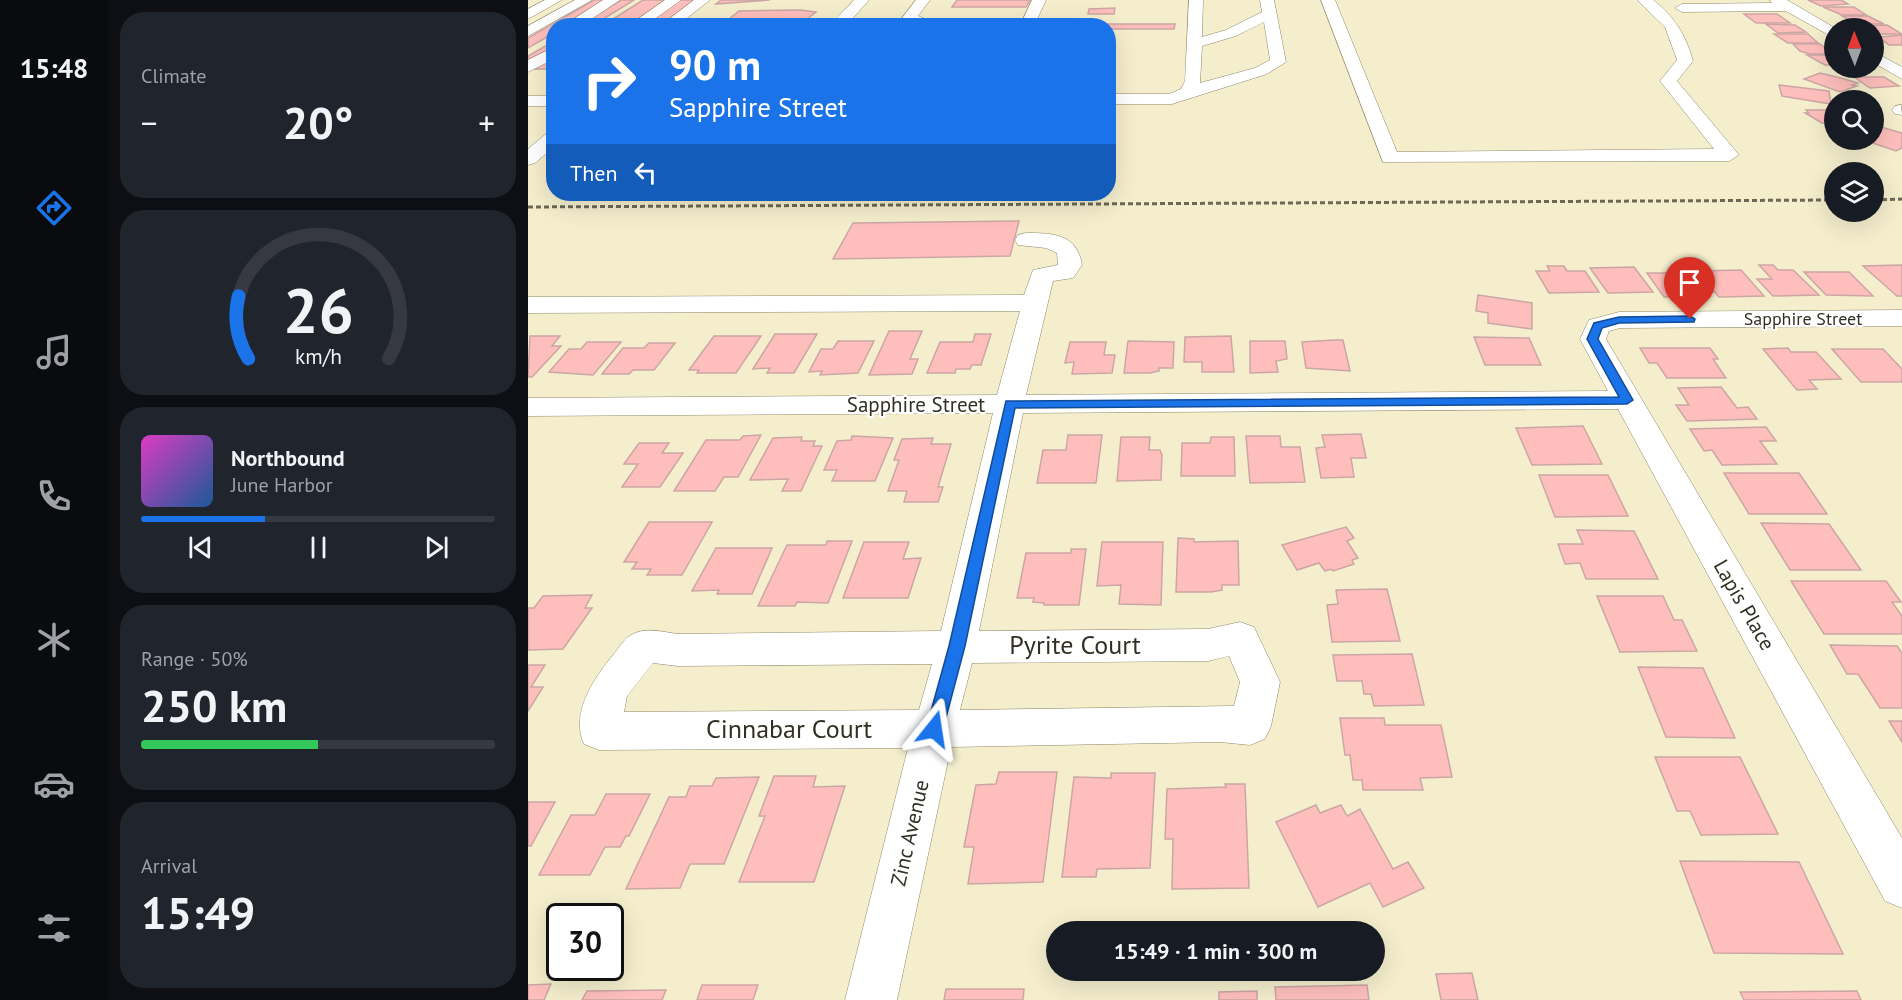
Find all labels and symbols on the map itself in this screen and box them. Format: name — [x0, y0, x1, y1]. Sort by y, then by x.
north arrow — [1824, 18, 1884, 78]
pin — [1664, 257, 1715, 319]
street label: Sapphire Street — [1744, 307, 1862, 330]
street label: Sapphire Street — [847, 391, 985, 418]
street label: Lapis Place — [1708, 555, 1781, 655]
street label: Pyrite Court — [1009, 628, 1141, 661]
position arrow — [902, 697, 966, 761]
street label: Cinnabar Court — [706, 712, 872, 745]
street label: Zinc Avenue — [884, 777, 935, 889]
speed limit sign: 30 — [546, 903, 624, 981]

